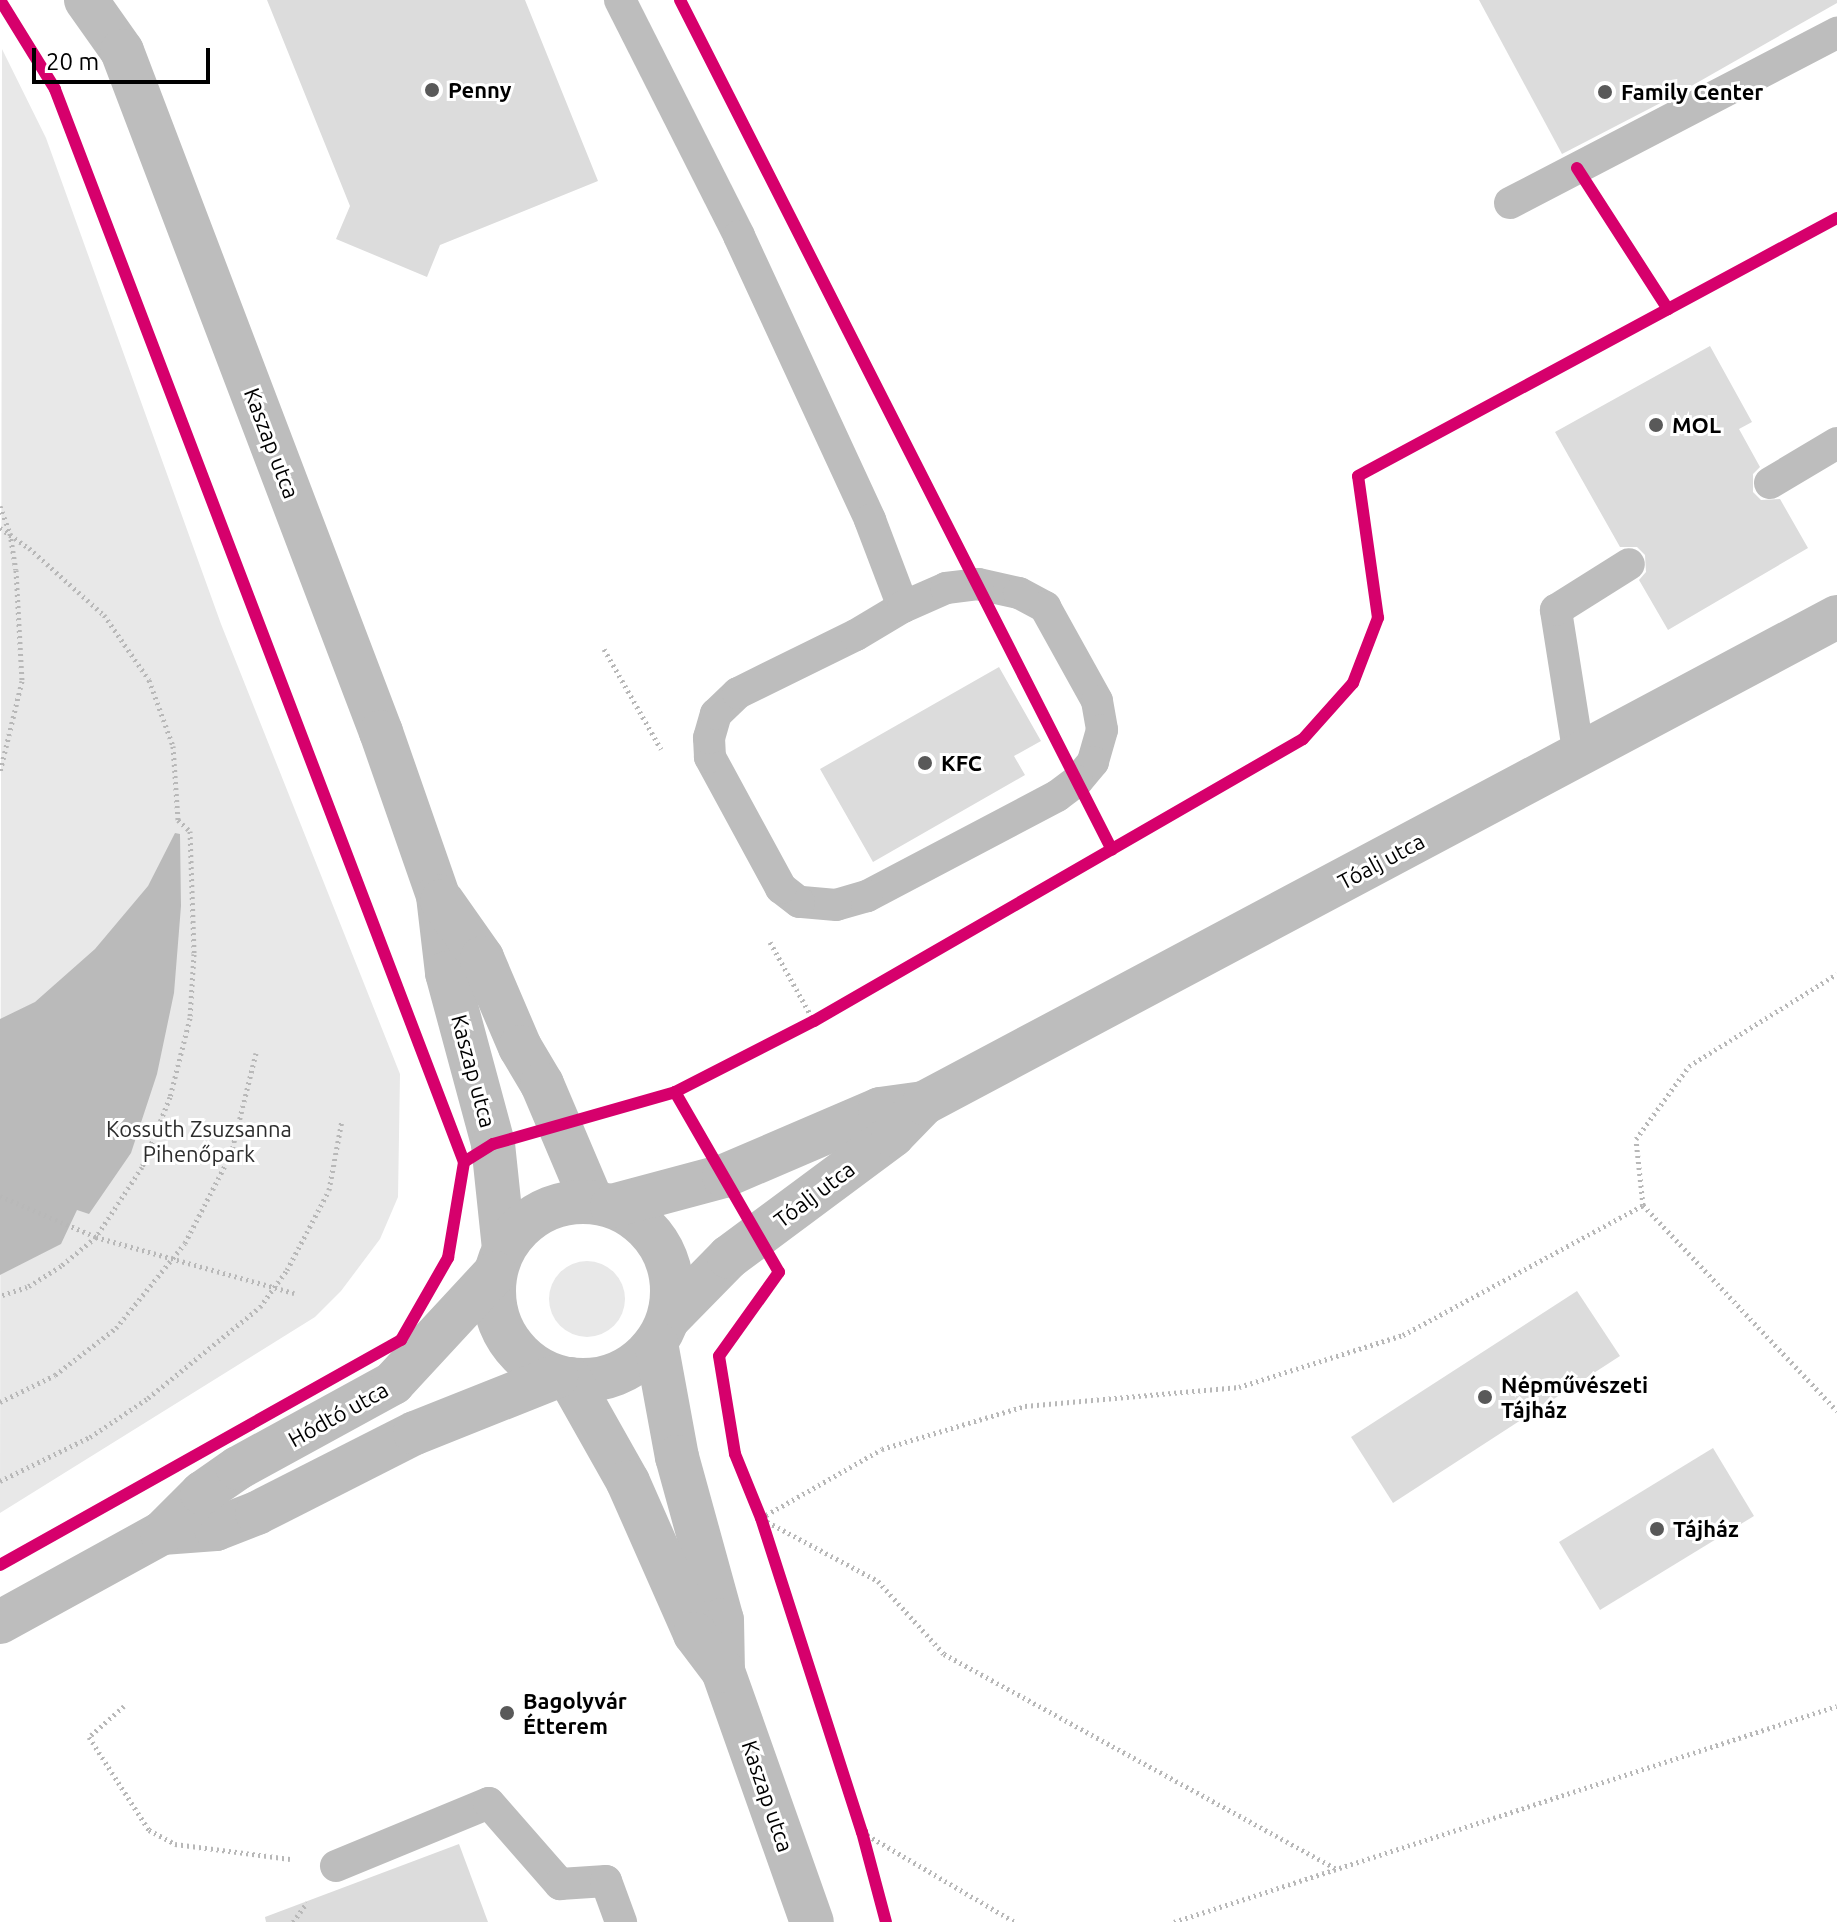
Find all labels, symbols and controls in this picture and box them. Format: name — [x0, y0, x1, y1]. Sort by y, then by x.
scale bar — [36, 32, 214, 82]
text: 20 m — [46, 48, 99, 75]
place label: Penny — [448, 77, 511, 103]
place label: Family Center — [1621, 79, 1763, 105]
marker: Penny — [423, 81, 441, 99]
marker: Family Center — [1596, 83, 1614, 101]
street label: Kaszap utca — [239, 384, 305, 502]
place label: MOL — [1672, 412, 1721, 438]
marker: MOL — [1647, 416, 1665, 434]
place label: KFC — [941, 750, 982, 776]
marker: KFC — [916, 754, 934, 772]
street label: Tóalj utca — [1333, 827, 1429, 895]
street label: Kaszap utca — [446, 1011, 502, 1131]
park label: Kossuth Zsuzsanna Pihenőpark — [106, 1115, 292, 1166]
street label: Tóalj utca — [768, 1155, 860, 1233]
place label: Népművészeti Tájház — [1501, 1371, 1648, 1422]
street label: Hódtó utca — [283, 1376, 393, 1452]
marker: Népművészeti Tájház — [1476, 1388, 1494, 1406]
place label: Tájház — [1673, 1516, 1739, 1542]
marker: Tájház — [1648, 1520, 1666, 1538]
place label: Bagolyvár Étterem — [523, 1687, 627, 1738]
marker: Bagolyvár Étterem — [498, 1704, 516, 1722]
street label: Kaszap utca — [737, 1737, 799, 1855]

